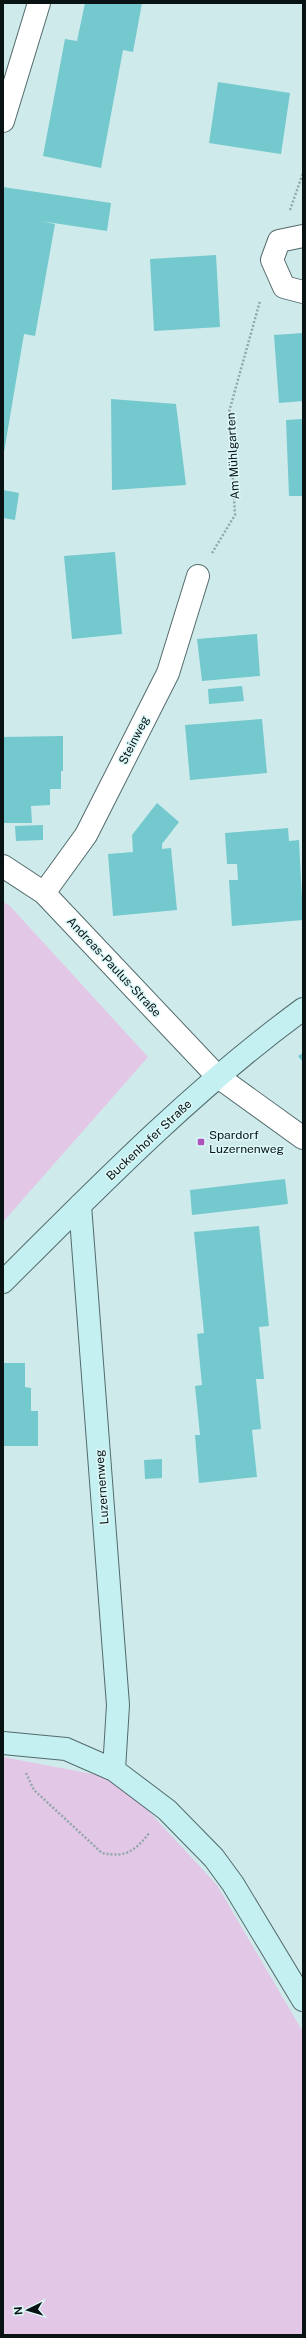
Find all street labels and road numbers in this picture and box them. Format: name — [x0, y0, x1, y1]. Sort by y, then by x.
street label: Am Mühlgarten — [224, 412, 242, 500]
street label: Steinweg — [116, 713, 152, 767]
street label: Andreas-Paulus-Straße — [64, 914, 164, 1020]
street label: Buckenhofer Straße — [103, 1097, 195, 1183]
street label: Luzernenweg — [92, 1449, 112, 1525]

